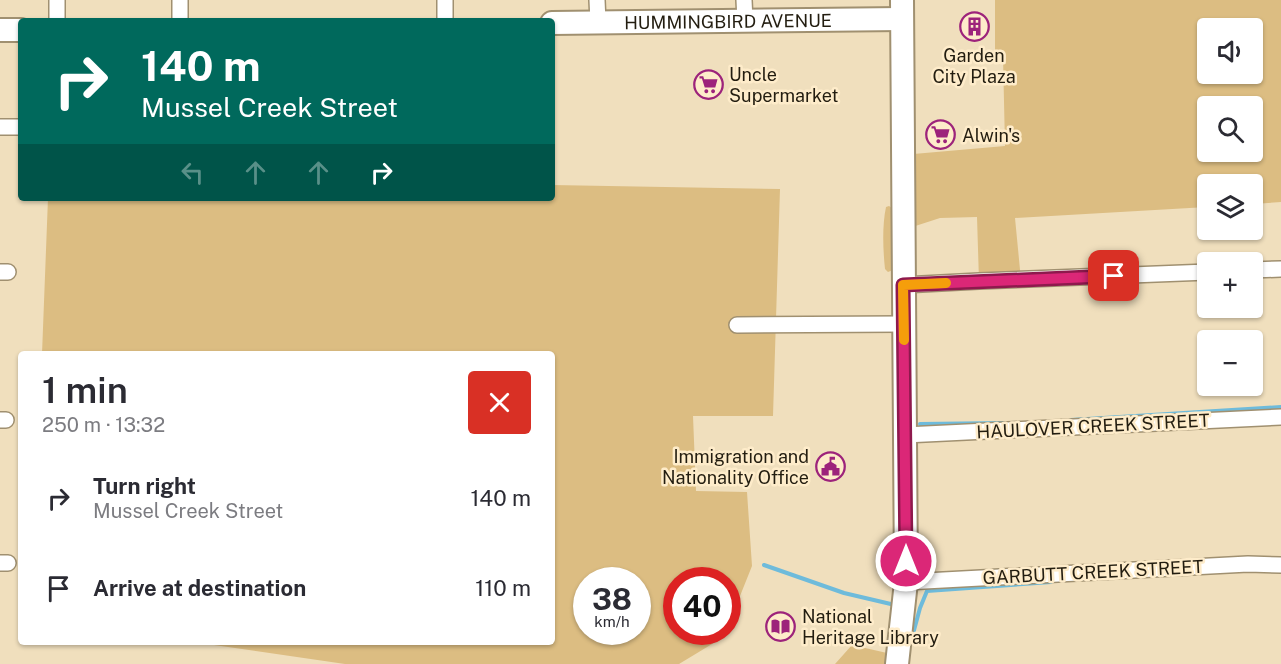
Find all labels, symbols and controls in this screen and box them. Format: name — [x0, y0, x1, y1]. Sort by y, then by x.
street label: HUMMINGBIRD AVENUE — [624, 9, 832, 33]
building icon: Garden City Plaza — [958, 10, 990, 42]
map controls — [1197, 18, 1263, 396]
button: sound — [1197, 18, 1263, 84]
text: 140 m — [141, 41, 261, 90]
icon: right — [42, 42, 120, 120]
place label: Garden City Plaza — [932, 45, 1016, 87]
place label: Uncle Supermarket — [729, 64, 839, 106]
supermarket icon: Uncle Supermarket — [692, 68, 724, 100]
text: Mussel Creek Street — [141, 91, 398, 123]
button: search — [1197, 96, 1263, 162]
supermarket icon: Alwin's — [925, 119, 957, 151]
place label: Alwin's — [962, 125, 1020, 146]
icon: left — [176, 156, 209, 189]
icon: ahead — [239, 156, 272, 189]
icon: ahead — [302, 156, 335, 189]
icon: right — [365, 156, 398, 189]
button: layers — [1197, 174, 1263, 240]
pin — [1088, 250, 1139, 301]
button: + — [1197, 252, 1263, 318]
icon: arrive — [1097, 259, 1130, 292]
button: − — [1197, 330, 1263, 396]
text: 1 min — [42, 369, 128, 411]
button: close — [468, 371, 531, 434]
street label: HAULOVER CREEK STREET — [976, 409, 1210, 443]
text: 250 m · 13:32 — [42, 413, 165, 437]
place label: Immigration and Nationality Office — [662, 446, 809, 488]
public building icon: Immigration and Nationality Office — [814, 450, 846, 482]
text: Turn right — [93, 473, 196, 499]
icon: right — [42, 482, 75, 515]
text: 140 m — [470, 485, 531, 511]
text: Mussel Creek Street — [93, 499, 283, 523]
position arrow — [874, 529, 938, 593]
street label: GARBUTT CREEK STREET — [982, 556, 1204, 588]
speed limit sign: 40 — [663, 567, 741, 645]
icon: arrive — [42, 572, 75, 605]
text: Arrive at destination — [93, 575, 306, 601]
text: 110 m — [475, 575, 531, 601]
text: 38 — [592, 581, 632, 617]
place label: National Heritage Library — [802, 606, 939, 648]
library icon: National Heritage Library — [765, 610, 797, 642]
text: km/h — [594, 613, 630, 630]

